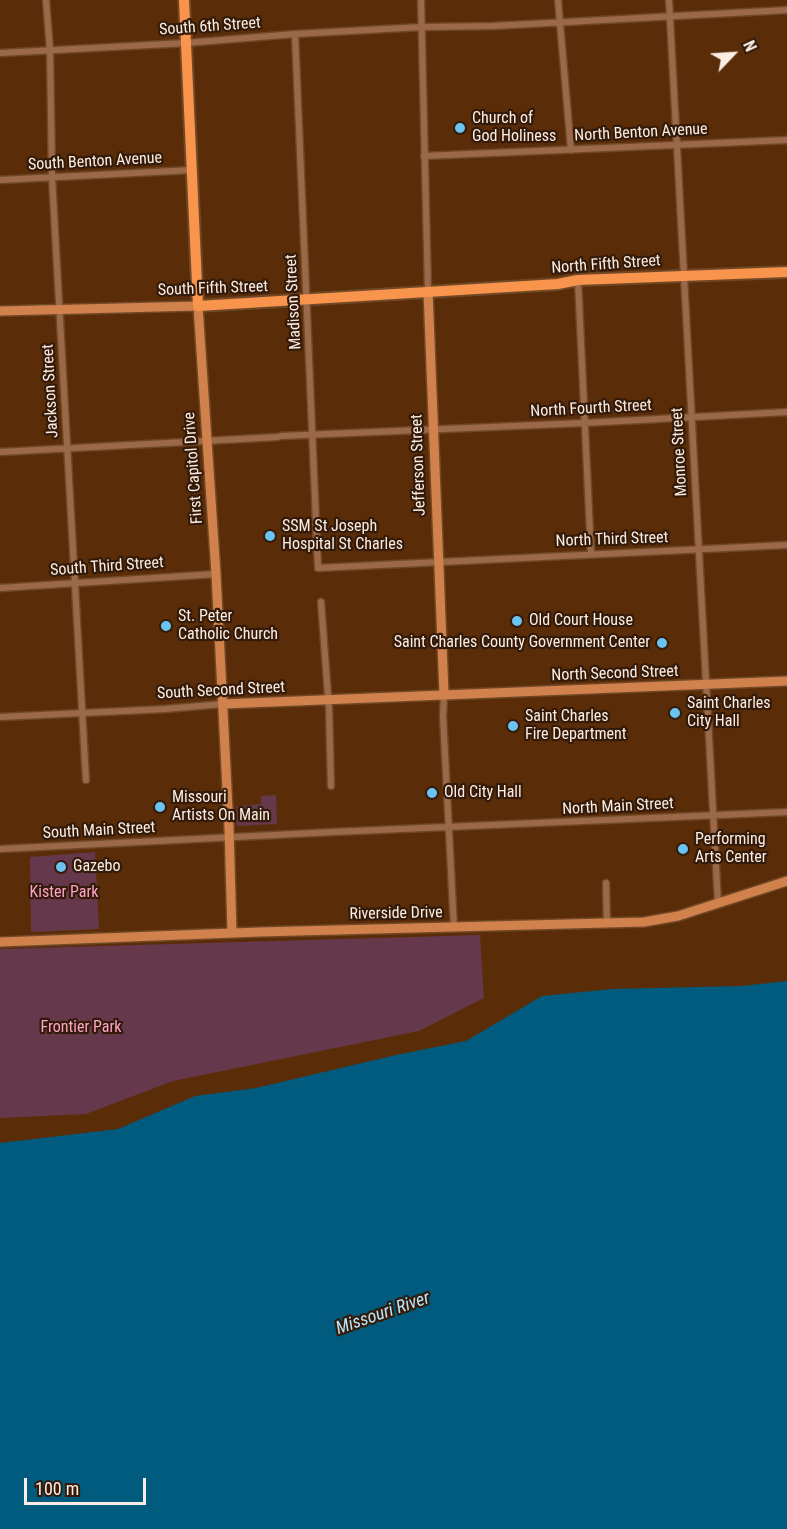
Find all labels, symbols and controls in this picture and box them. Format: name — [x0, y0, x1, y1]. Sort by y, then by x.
street label: South 6th Street — [159, 14, 261, 40]
north arrow — [703, 24, 763, 84]
text: N — [739, 38, 760, 55]
place label: Church of God Holiness — [472, 109, 556, 147]
street label: North Benton Avenue — [574, 120, 708, 146]
marker: Church of God Holiness — [453, 121, 467, 135]
street label: South Benton Avenue — [27, 149, 163, 175]
street label: North Fifth Street — [551, 252, 661, 278]
street label: Madison Street — [282, 254, 306, 350]
street label: South Fifth Street — [158, 277, 268, 301]
street label: Jackson Street — [39, 343, 63, 439]
street label: North Fourth Street — [530, 396, 652, 422]
street label: Monroe Street — [668, 407, 692, 497]
street label: First Capitol Drive — [181, 411, 207, 525]
street label: Jefferson Street — [408, 414, 430, 516]
place label: SSM St Joseph Hospital St Charles — [282, 517, 403, 555]
street label: North Third Street — [555, 528, 669, 552]
marker: SSM St Joseph Hospital St Charles — [263, 529, 277, 543]
street label: South Third Street — [50, 553, 164, 581]
place label: St. Peter Catholic Church — [178, 607, 278, 645]
place label: Old Court House — [529, 611, 633, 631]
marker: Old Court House — [510, 614, 524, 628]
marker: St. Peter Catholic Church — [159, 619, 173, 633]
place label: Saint Charles County Government Center — [394, 633, 650, 653]
marker: Saint Charles County Government Center — [655, 636, 669, 650]
street label: North Second Street — [551, 662, 679, 686]
street label: South Second Street — [156, 678, 286, 704]
place label: Saint Charles City Hall — [687, 694, 771, 732]
marker: Saint Charles City Hall — [668, 706, 682, 720]
place label: Saint Charles Fire Department — [525, 707, 626, 745]
marker: Saint Charles Fire Department — [506, 719, 520, 733]
place label: Old City Hall — [444, 783, 522, 803]
marker: Old City Hall — [425, 786, 439, 800]
place label: Missouri Artists On Main — [172, 788, 270, 826]
street label: North Main Street — [562, 794, 674, 820]
marker: Missouri Artists On Main — [153, 800, 167, 814]
street label: South Main Street — [42, 818, 156, 844]
place label: Performing Arts Center — [695, 830, 767, 868]
marker: Performing Arts Center — [676, 842, 690, 856]
place label: Gazebo — [73, 857, 120, 877]
marker: Gazebo — [54, 860, 68, 874]
park label: Kister Park — [29, 883, 99, 903]
street label: Riverside Drive — [349, 904, 443, 924]
park label: Frontier Park — [41, 1018, 121, 1038]
water label: Missouri River — [333, 1288, 433, 1340]
scale bar — [27, 1466, 148, 1504]
text: 100 m — [35, 1478, 79, 1499]

